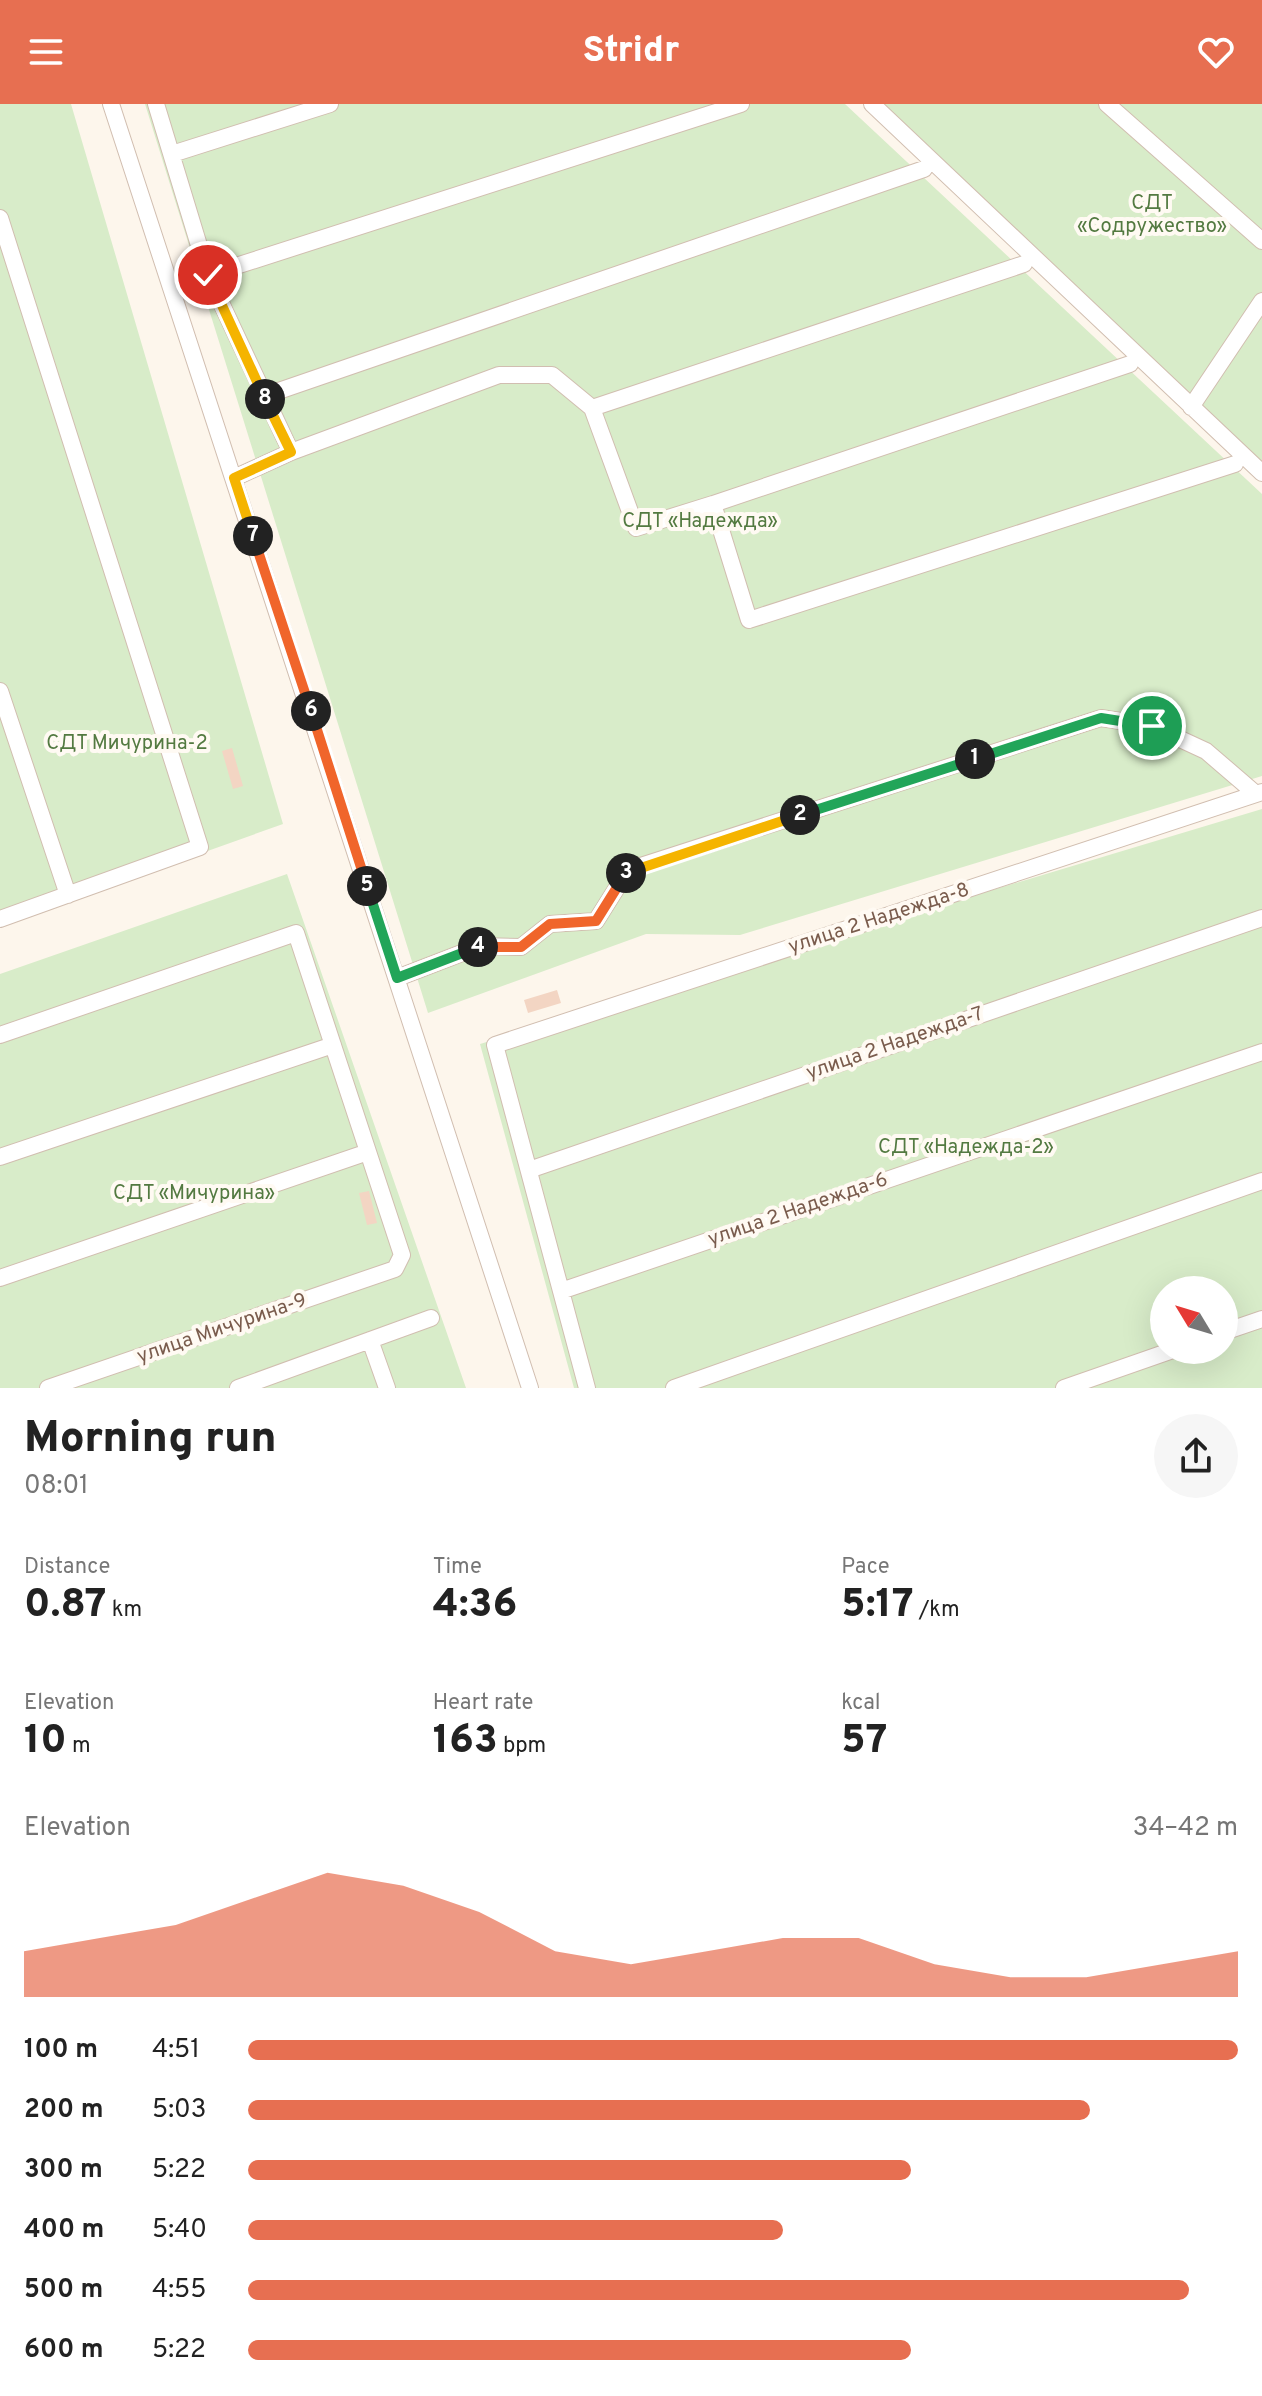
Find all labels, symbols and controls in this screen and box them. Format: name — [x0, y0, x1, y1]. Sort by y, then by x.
text: Stridr — [583, 29, 679, 75]
icon: menu — [24, 30, 68, 74]
icon: heart — [1194, 30, 1238, 74]
park label: СДТ «Содружество» — [1077, 191, 1227, 240]
pin — [174, 241, 242, 309]
icon: check — [186, 253, 230, 297]
pin: 8 — [245, 379, 285, 419]
text: 8 — [258, 385, 272, 412]
park label: СДТ «Надежда» — [622, 509, 778, 535]
pin: 7 — [233, 516, 273, 556]
text: 7 — [247, 522, 259, 549]
pin: 6 — [291, 691, 331, 731]
pin — [1118, 692, 1186, 760]
text: 6 — [304, 697, 318, 724]
icon: arrive — [1130, 704, 1174, 748]
park label: СДТ Мичурина-2 — [46, 731, 208, 757]
pin: 1 — [955, 739, 995, 779]
text: 1 — [971, 745, 979, 772]
pin: 2 — [780, 795, 820, 835]
text: 2 — [793, 801, 807, 828]
pin: 3 — [606, 853, 646, 893]
text: 3 — [619, 859, 633, 886]
pin: 5 — [347, 866, 387, 906]
text: 5 — [360, 872, 374, 899]
street label: улица 2 Надежда-8 — [785, 877, 973, 961]
pin: 4 — [458, 927, 498, 967]
text: 4 — [471, 933, 485, 960]
street label: улица 2 Надежда-7 — [803, 1001, 987, 1087]
park label: СДТ «Надежда-2» — [878, 1135, 1054, 1161]
street label: улица 2 Надежда-6 — [705, 1167, 891, 1253]
park label: СДТ «Мичурина» — [113, 1181, 275, 1207]
north arrow — [1150, 1276, 1238, 1364]
map controls — [1150, 1276, 1238, 1364]
street label: улица Мичурина-9 — [134, 1288, 310, 1370]
text: Morning run — [24, 1412, 277, 1468]
button: share — [1154, 1414, 1238, 1498]
text: 08:01 — [24, 1470, 89, 1503]
text: Distance — [24, 1554, 110, 1581]
text: Time — [433, 1554, 482, 1581]
text: Pace — [841, 1554, 890, 1581]
text: 0.87 — [24, 1581, 106, 1631]
text: 4:36 — [433, 1581, 517, 1631]
text: 5:17 — [841, 1581, 914, 1631]
text: km — [106, 1597, 142, 1624]
text: /km — [914, 1597, 960, 1624]
text: Elevation — [24, 1690, 114, 1717]
text: Heart rate — [433, 1690, 533, 1717]
text: kcal — [841, 1690, 880, 1717]
text: 10 — [24, 1717, 67, 1767]
text: 163 — [433, 1717, 498, 1767]
text: 57 — [841, 1717, 887, 1767]
text: m — [67, 1733, 91, 1760]
text: bpm — [498, 1733, 546, 1760]
text: Elevation — [24, 1812, 131, 1845]
text: 34–42 m — [1133, 1812, 1238, 1845]
text: 100 m — [24, 2034, 98, 2067]
text: 4:51 — [152, 2034, 200, 2067]
text: 200 m — [24, 2094, 103, 2127]
text: 5:03 — [152, 2094, 206, 2127]
text: 300 m — [24, 2154, 103, 2187]
text: 5:22 — [152, 2154, 206, 2187]
text: 400 m — [24, 2214, 104, 2247]
text: 5:40 — [152, 2214, 207, 2247]
text: 500 m — [24, 2274, 103, 2307]
text: 4:55 — [152, 2274, 206, 2307]
text: 600 m — [24, 2334, 104, 2367]
text: 5:22 — [152, 2334, 206, 2367]

